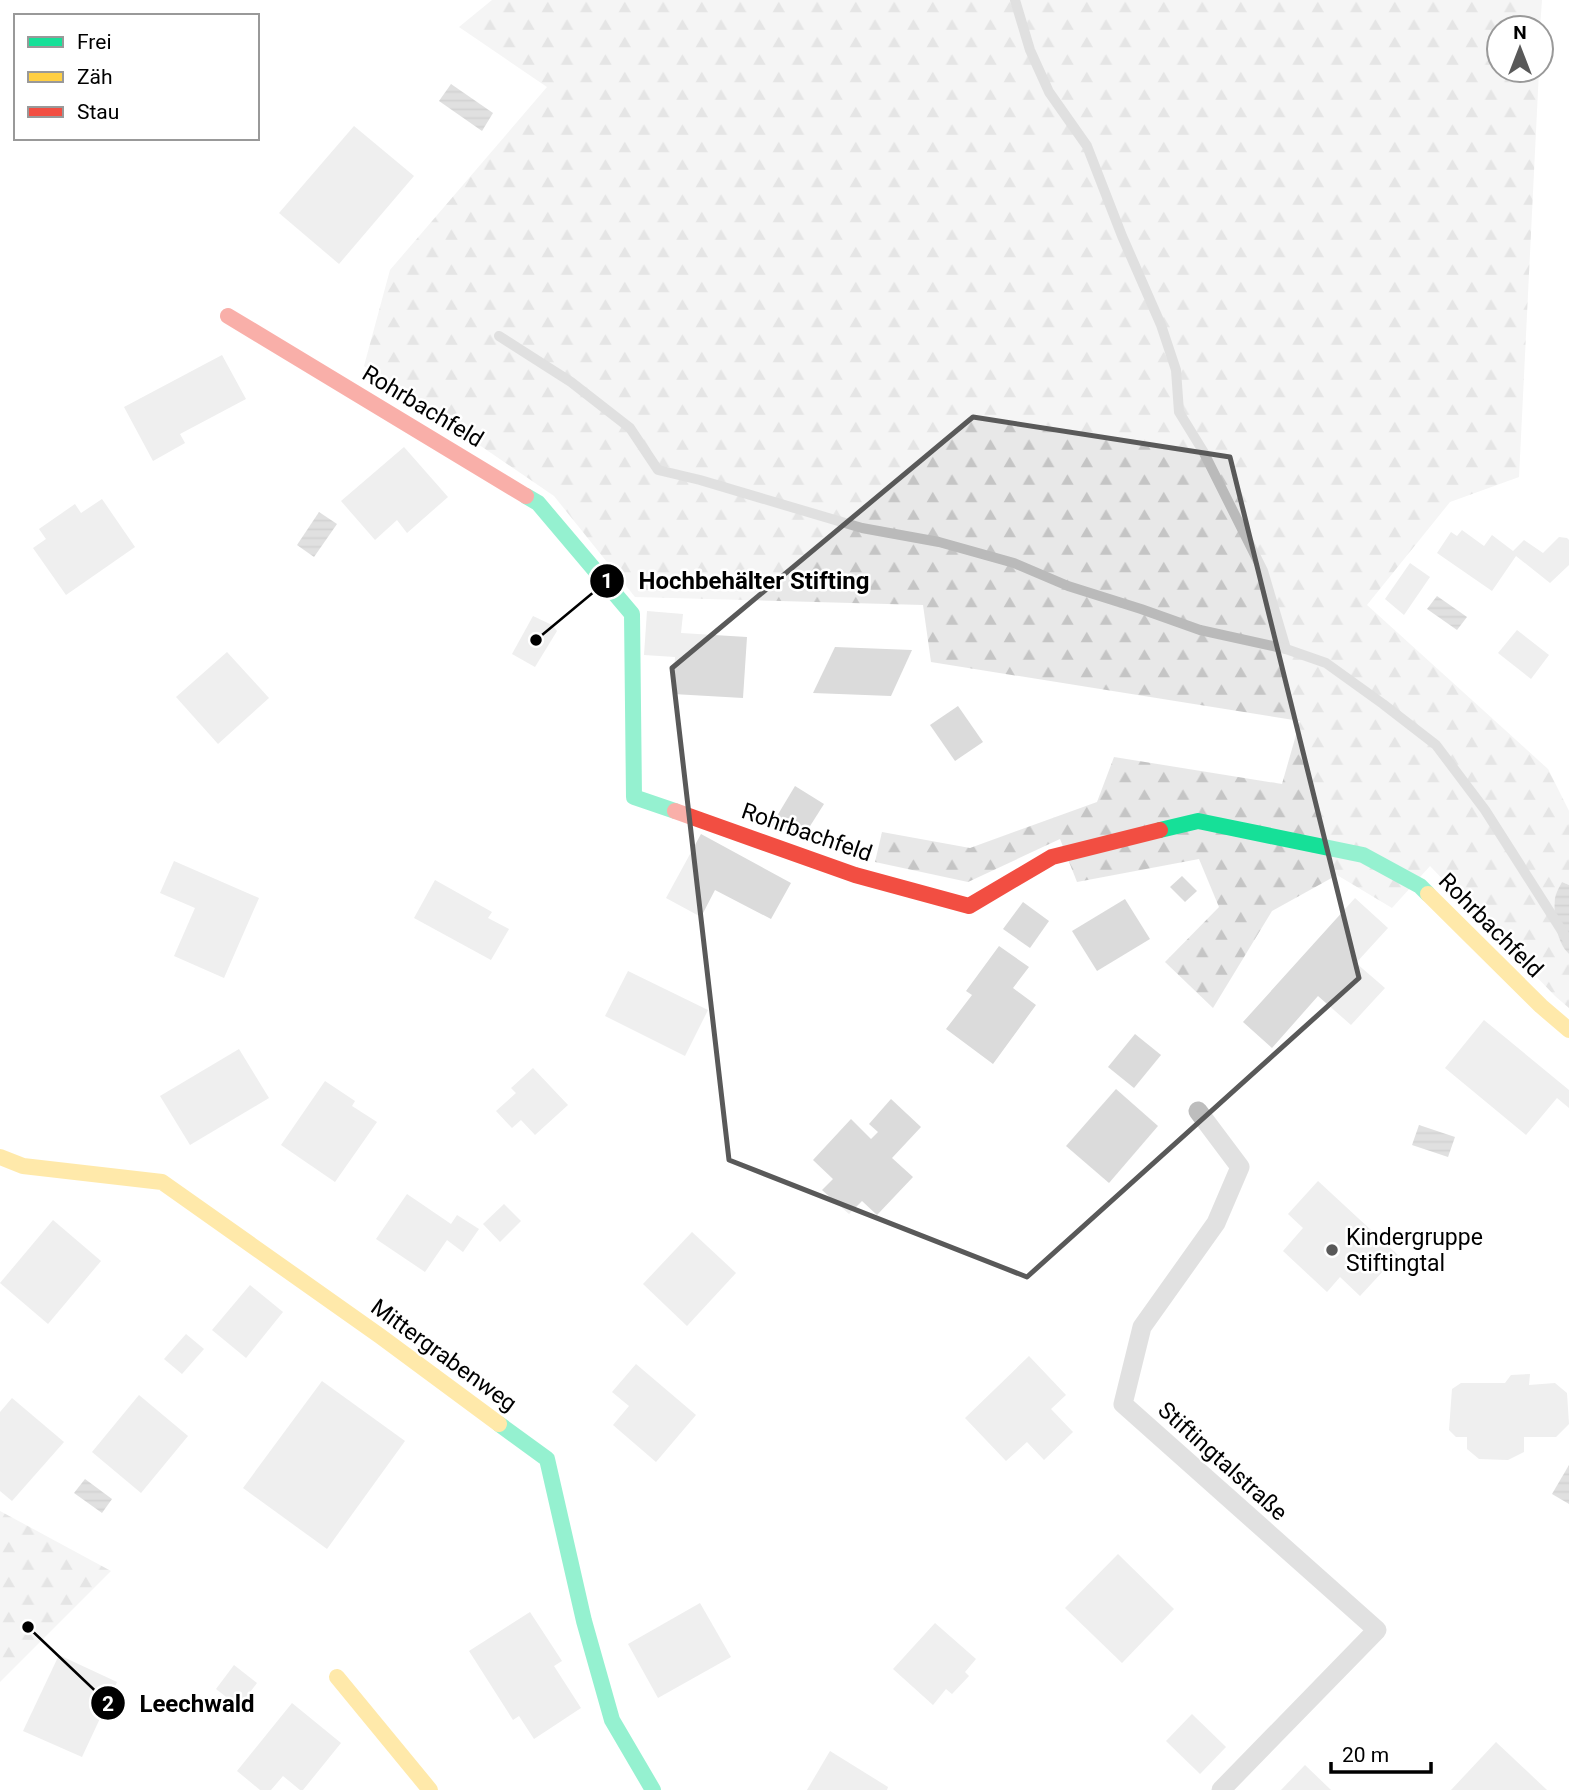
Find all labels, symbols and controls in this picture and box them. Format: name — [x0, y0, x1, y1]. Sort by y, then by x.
legend — [14, 14, 259, 140]
north arrow — [1485, 14, 1555, 84]
text: N — [1513, 21, 1527, 44]
text: Frei — [77, 30, 112, 54]
text: Zäh — [77, 65, 113, 89]
text: Stau — [77, 100, 119, 124]
street label: Rohrbachfeld — [357, 360, 488, 453]
callout: Hochbehälter Stifting — [589, 558, 883, 603]
text: Hochbehälter Stifting — [639, 567, 869, 595]
text: 1 — [601, 569, 613, 593]
street label: Rohrbachfeld — [738, 798, 876, 867]
street label: Rohrbachfeld — [1433, 868, 1548, 983]
place label: Kindergruppe Stiftingtal — [1346, 1224, 1483, 1277]
marker: Kindergruppe Stiftingtal — [1324, 1242, 1340, 1258]
street label: Mittergrabenweg — [366, 1293, 522, 1417]
street label: Stiftingtalstraße — [1153, 1396, 1293, 1526]
callout: Leechwald — [91, 1681, 269, 1726]
text: Leechwald — [139, 1690, 255, 1718]
text: 2 — [102, 1692, 114, 1716]
scale bar — [1331, 1730, 1431, 1774]
text: 20 m — [1342, 1743, 1389, 1767]

